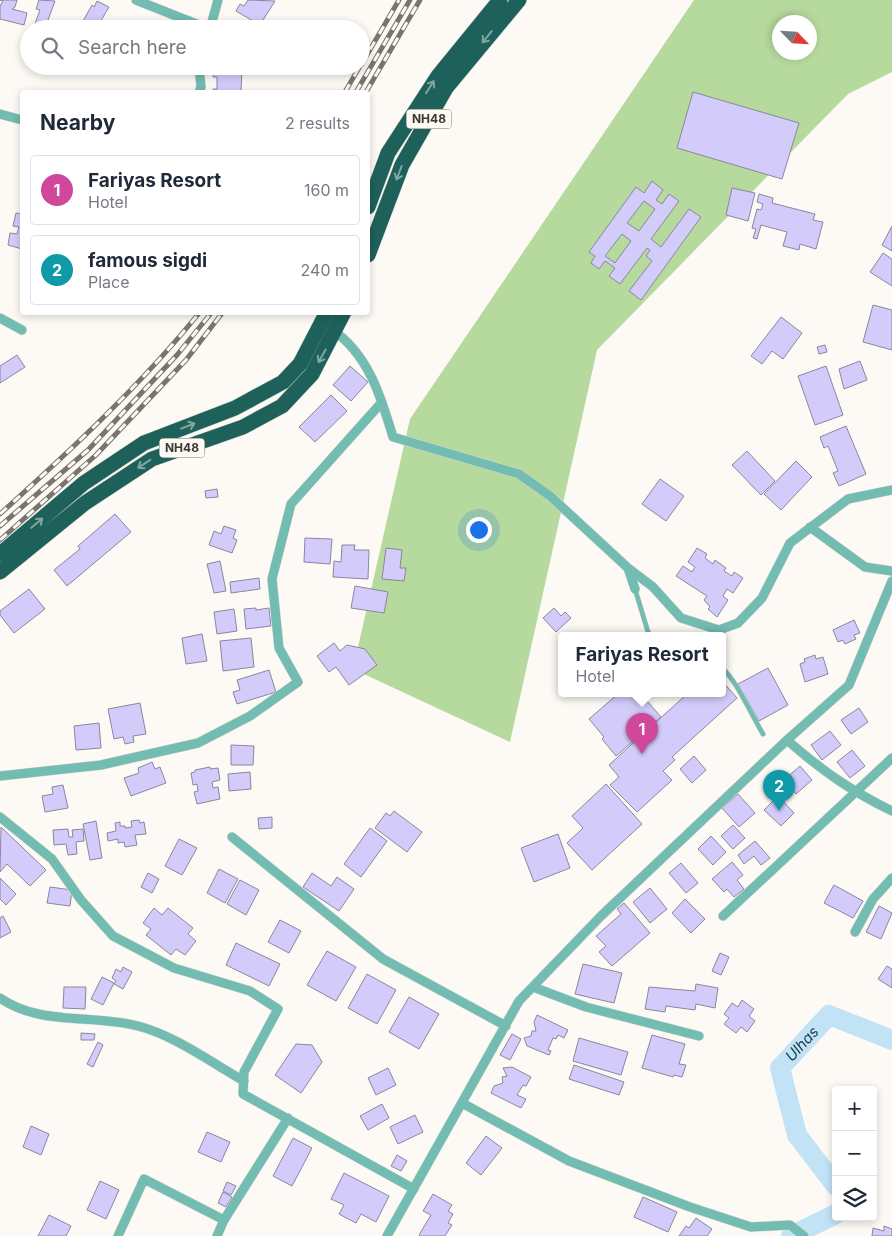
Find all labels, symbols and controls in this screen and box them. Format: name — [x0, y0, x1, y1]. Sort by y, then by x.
north arrow — [772, 15, 817, 60]
search box — [20, 20, 370, 75]
one-way arrow — [482, 30, 493, 43]
icon: search — [38, 34, 66, 62]
text: Search here — [78, 36, 187, 59]
one-way arrow — [425, 80, 436, 94]
text: Nearby — [40, 110, 115, 135]
road number: NH48 — [406, 110, 452, 128]
text: 2 results — [285, 113, 350, 133]
one-way arrow — [394, 165, 404, 180]
text: Fariyas Resort — [88, 169, 221, 192]
text: 1 — [54, 180, 60, 200]
text: 160 m — [304, 180, 349, 200]
text: Hotel — [88, 192, 128, 212]
text: famous sigdi — [88, 249, 207, 272]
text: 2 — [52, 260, 62, 280]
text: 240 m — [301, 260, 349, 280]
text: Place — [88, 272, 130, 292]
one-way arrow — [317, 348, 326, 363]
one-way arrow — [179, 421, 195, 430]
road number: NH48 — [160, 438, 204, 458]
one-way arrow — [137, 459, 151, 470]
one-way arrow — [31, 517, 44, 528]
your location — [466, 517, 492, 543]
popup — [558, 632, 726, 697]
text: Fariyas Resort — [575, 643, 709, 666]
text: Hotel — [575, 666, 615, 686]
pin: 1 — [626, 713, 658, 754]
pin: 2 — [763, 770, 795, 811]
water label: Ulhas — [781, 1022, 823, 1065]
map controls — [832, 1086, 877, 1221]
button: + — [832, 1086, 877, 1131]
button: − — [832, 1131, 877, 1176]
button: layers — [832, 1176, 877, 1221]

